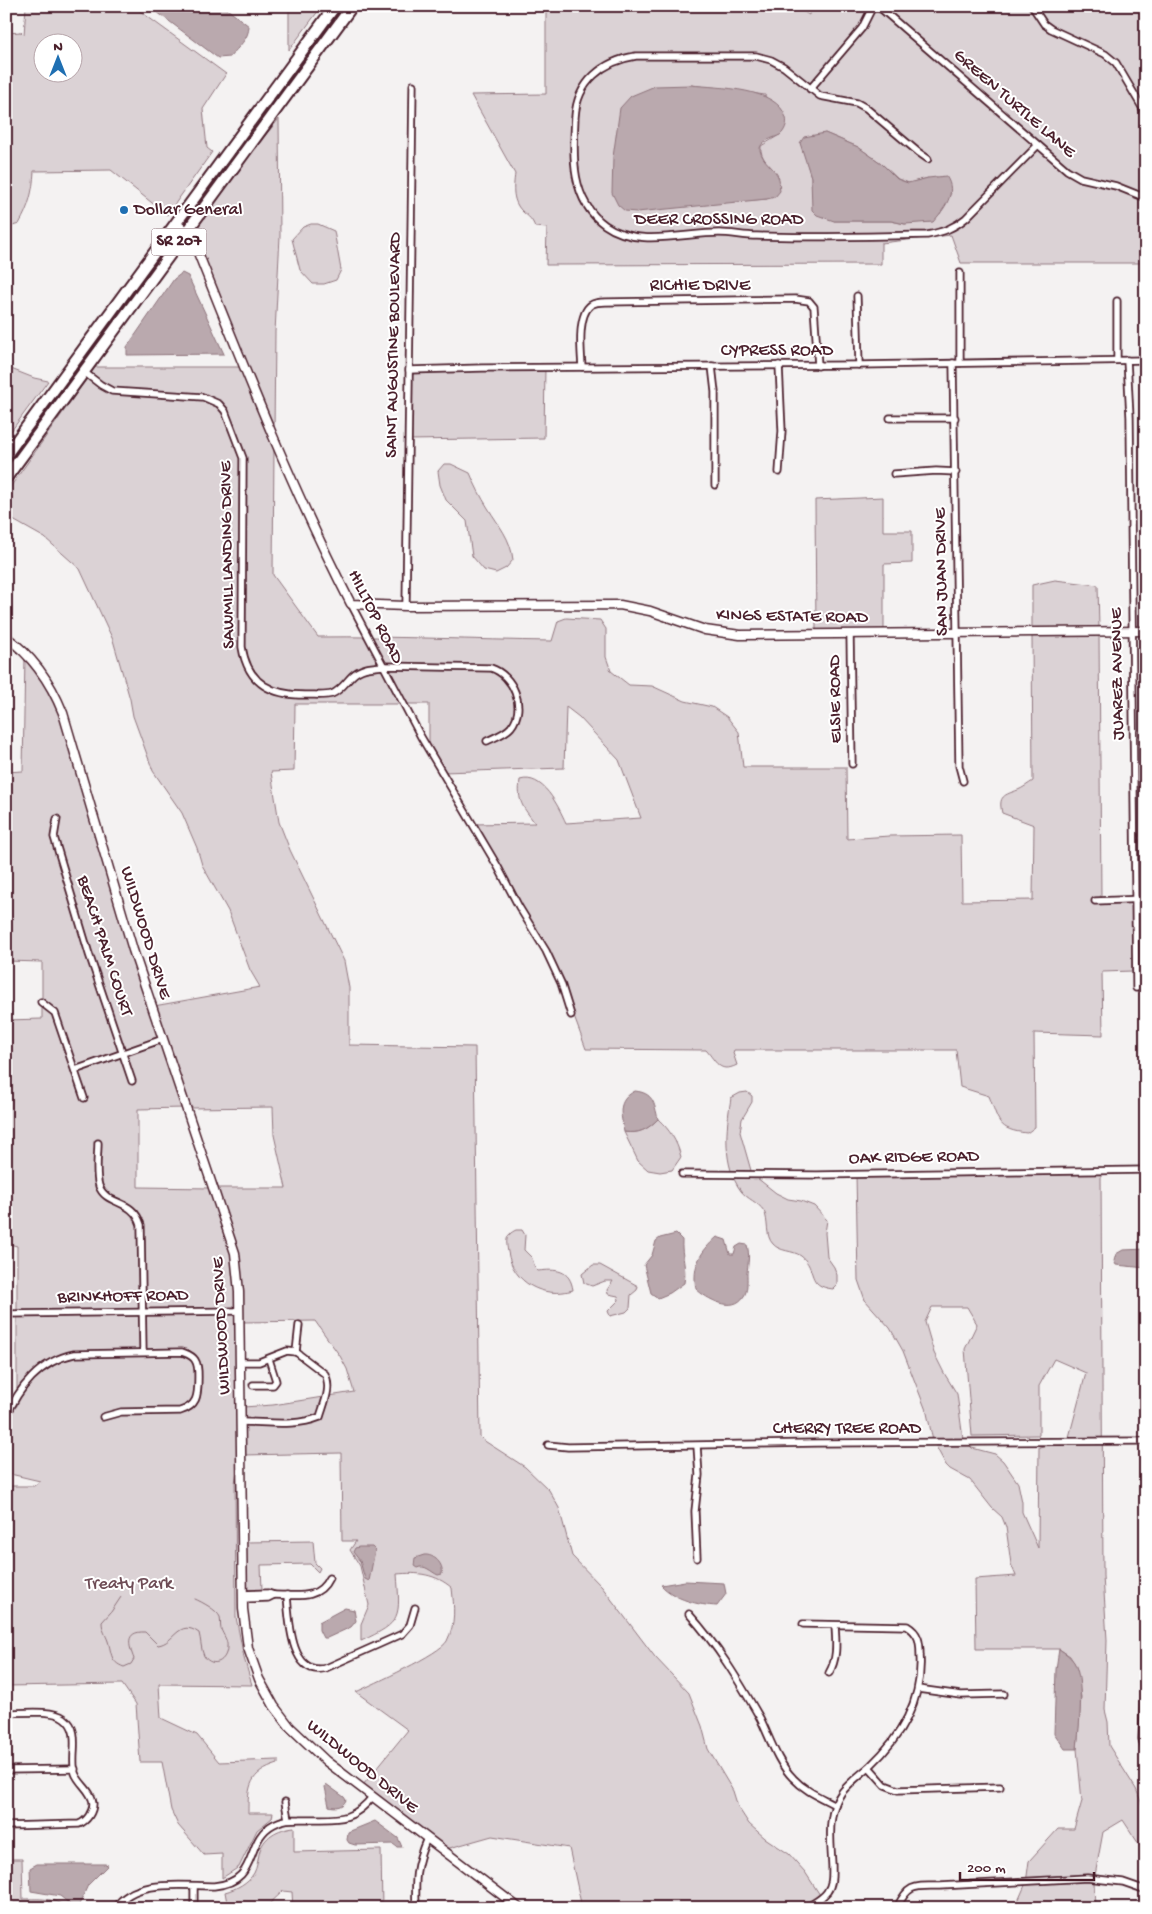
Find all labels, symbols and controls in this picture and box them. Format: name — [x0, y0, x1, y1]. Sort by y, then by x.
north arrow — [32, 32, 82, 82]
text: N — [53, 39, 63, 56]
street label: GREEN TURTLE LANE — [949, 45, 1080, 163]
place label: Dollar General — [133, 200, 242, 221]
marker: Dollar General — [118, 204, 130, 216]
street label: DEER CROSSING ROAD — [634, 210, 804, 231]
road number: SR 207 — [152, 228, 206, 256]
street label: SAINT AUGUSTINE BOULEVARD — [382, 232, 406, 458]
street label: RICHIE DRIVE — [650, 276, 751, 297]
street label: CYPRESS ROAD — [721, 341, 833, 362]
street label: SAWMILL LANDING DRIVE — [216, 460, 240, 649]
street label: SAN JUAN DRIVE — [930, 507, 954, 636]
street label: HILLTOP ROAD — [342, 567, 408, 668]
street label: KINGS ESTATE ROAD — [716, 605, 868, 629]
street label: JUAREZ AVENUE — [1106, 607, 1130, 740]
street label: ELSIE ROAD — [825, 654, 847, 743]
street label: WILDWOOD DRIVE — [115, 864, 175, 1003]
street label: BEACH PALM COURT — [71, 872, 137, 1020]
street label: OAK RIDGE ROAD — [849, 1146, 980, 1170]
street label: WILDWOOD DRIVE — [208, 1256, 236, 1395]
street label: BRINKHOFF ROAD — [56, 1285, 189, 1309]
street label: CHERRY TREE ROAD — [773, 1419, 921, 1440]
park label: Treaty Park — [84, 1574, 175, 1595]
street label: WILDWOOD DRIVE — [302, 1716, 423, 1819]
scale bar — [960, 1849, 1093, 1881]
text: 200 m — [967, 1860, 1006, 1878]

